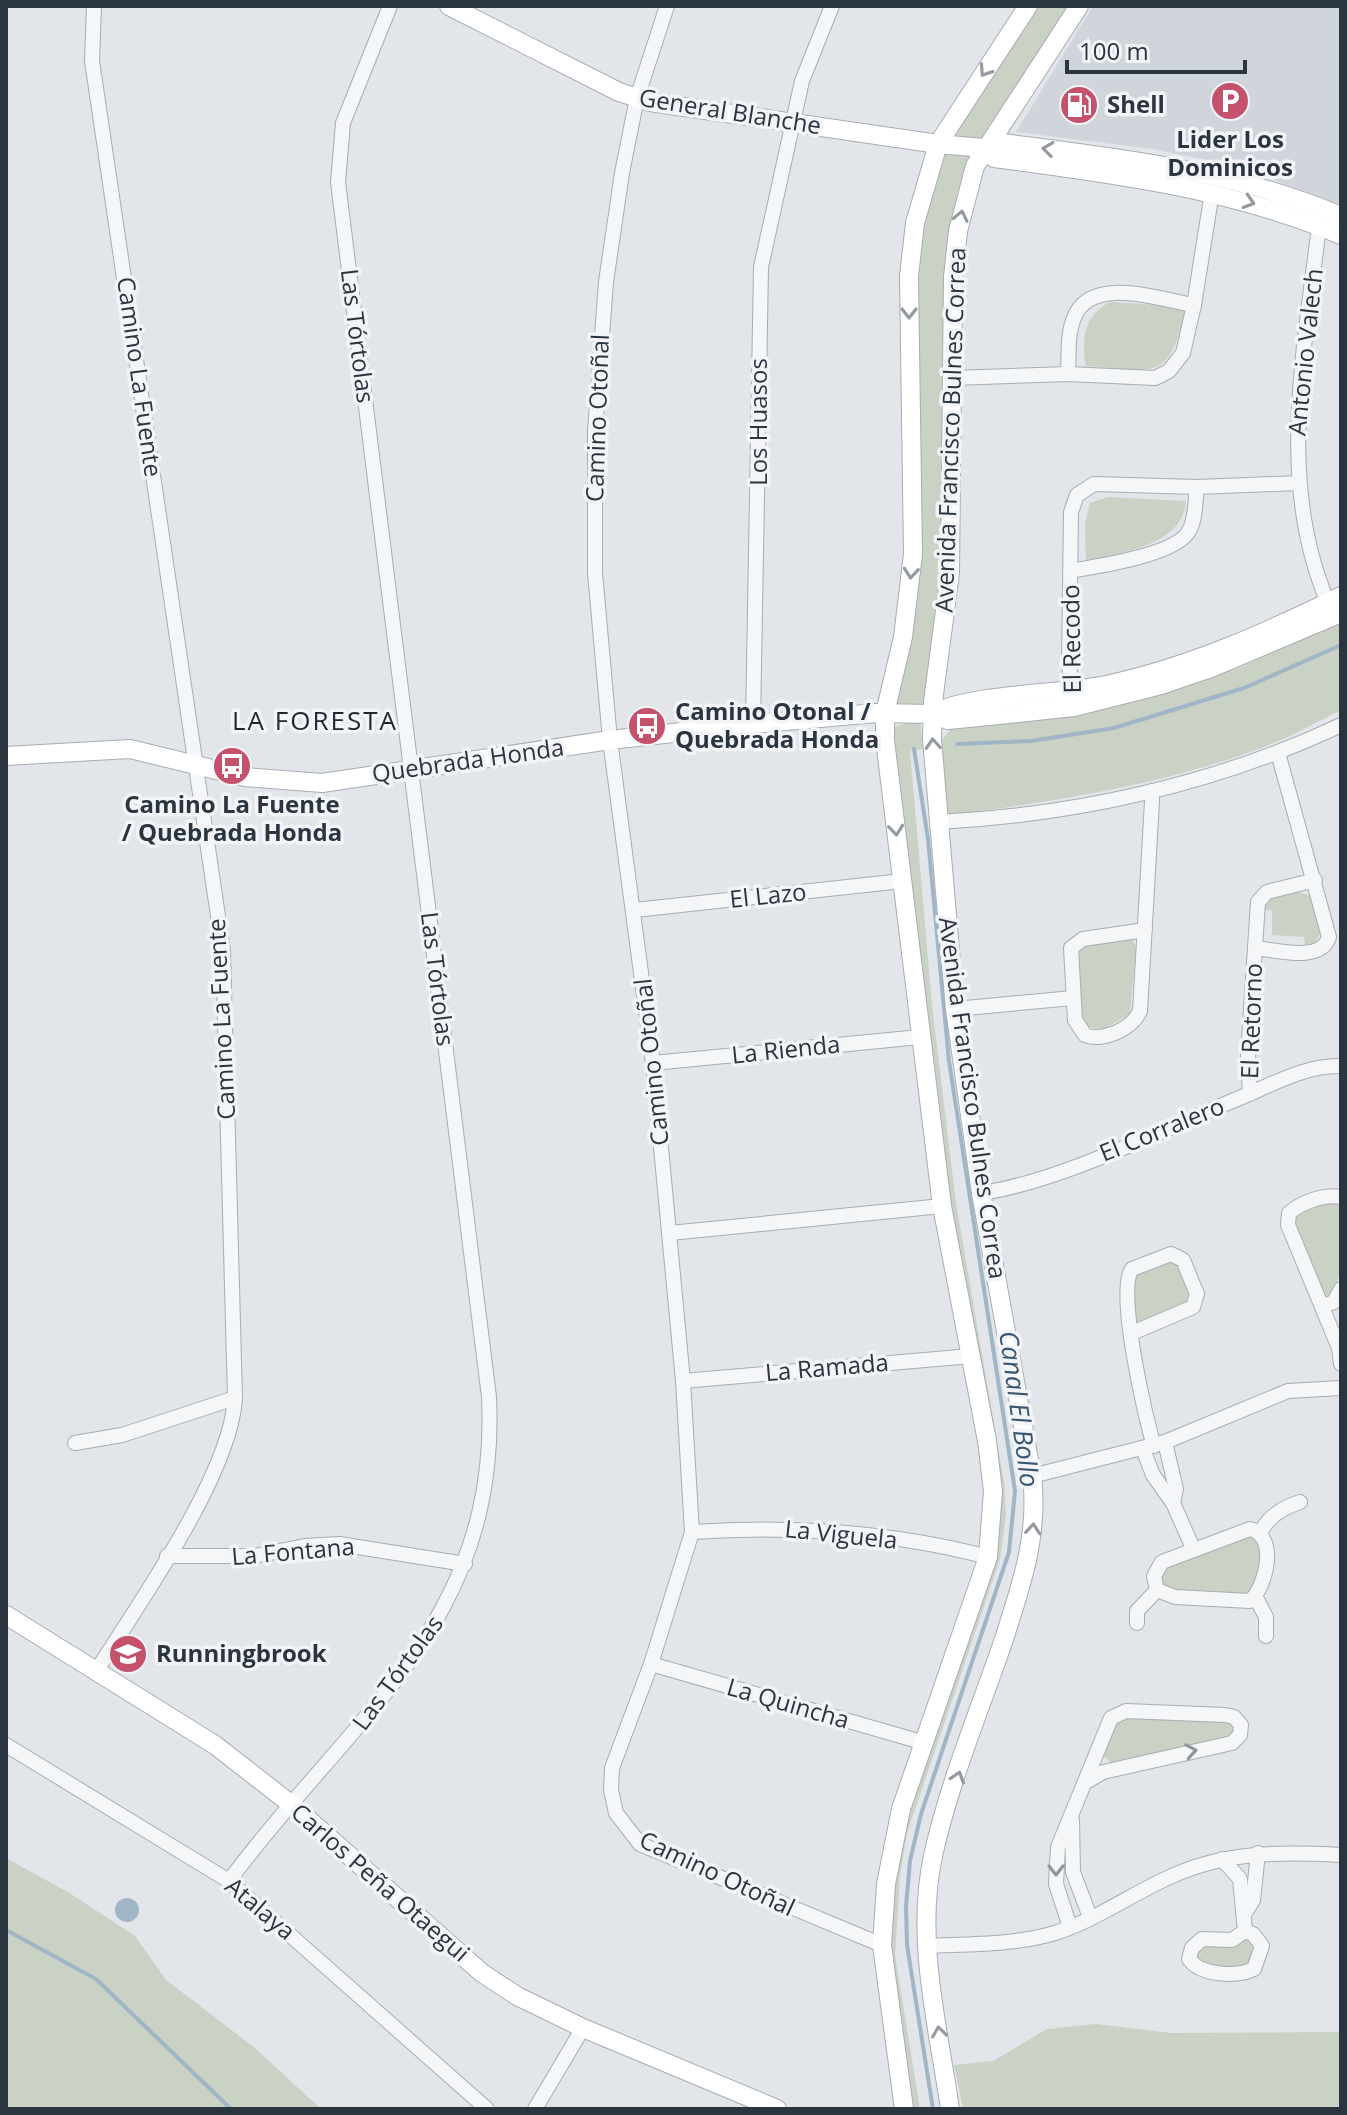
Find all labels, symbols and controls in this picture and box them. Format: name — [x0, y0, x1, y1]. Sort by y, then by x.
scale bar — [1067, 24, 1245, 74]
text: 100 m — [1079, 34, 1149, 67]
one-way arrow — [980, 63, 995, 77]
street label: General Blanche — [637, 80, 824, 141]
parking icon: Lider Los Dominicos — [1209, 80, 1251, 122]
fuel station icon: Shell — [1058, 84, 1100, 126]
place label: Shell — [1107, 87, 1165, 120]
place label: Lider Los Dominicos — [1167, 122, 1293, 183]
one-way arrow — [1041, 141, 1055, 158]
one-way arrow — [1242, 193, 1256, 209]
one-way arrow — [952, 210, 969, 224]
street label: Avenida Francisco Bulnes Correa — [927, 247, 972, 613]
street label: Las Tórtolas — [334, 267, 383, 405]
street label: Antonio Valech — [1279, 267, 1330, 437]
street label: Camino La Fuente — [110, 275, 171, 479]
one-way arrow — [900, 307, 918, 320]
street label: Camino Otoñal — [577, 333, 616, 502]
street label: Los Huasos — [741, 358, 774, 486]
one-way arrow — [903, 567, 920, 580]
street label: El Recodo — [1053, 584, 1088, 694]
place label: Camino Otonal / Quebrada Honda — [675, 694, 879, 755]
district label: LA FORESTA — [232, 702, 398, 738]
bus stop icon: Camino Otonal / Quebrada Honda — [626, 705, 668, 747]
street label: Quebrada Honda — [370, 730, 566, 789]
one-way arrow — [925, 737, 942, 750]
bus stop icon: Camino La Fuente / Quebrada Honda — [211, 745, 253, 787]
place label: Camino La Fuente / Quebrada Honda — [122, 787, 342, 848]
one-way arrow — [888, 824, 905, 837]
street label: El Lazo — [728, 874, 808, 915]
street label: Las Tórtolas — [414, 910, 463, 1048]
street label: Avenida Francisco Bulnes Correa — [932, 915, 1015, 1281]
street label: Camino La Fuente — [199, 918, 242, 1121]
street label: El Retorno — [1232, 962, 1269, 1079]
street label: Camino Otoñal — [625, 977, 676, 1147]
street label: La Rienda — [730, 1026, 842, 1071]
street label: El Corralero — [1094, 1089, 1229, 1169]
water label: Canal El Bollo — [991, 1328, 1049, 1489]
street label: La Ramada — [764, 1345, 890, 1388]
street label: La Viguela — [783, 1511, 899, 1556]
one-way arrow — [1025, 1522, 1042, 1535]
street label: La Fontana — [230, 1529, 356, 1572]
street label: Las Tórtolas — [344, 1608, 450, 1736]
school or university icon: Runningbrook — [107, 1633, 149, 1675]
place label: Runningbrook — [156, 1636, 327, 1669]
street label: La Quincha — [723, 1669, 853, 1736]
one-way arrow — [1184, 1743, 1198, 1760]
one-way arrow — [948, 1771, 964, 1785]
street label: Carlos Peña Otaegui — [285, 1795, 477, 1969]
street label: Camino Otoñal — [635, 1822, 801, 1923]
one-way arrow — [1047, 1864, 1065, 1876]
street label: Atalaya — [219, 1869, 303, 1947]
one-way arrow — [931, 2025, 948, 2039]

